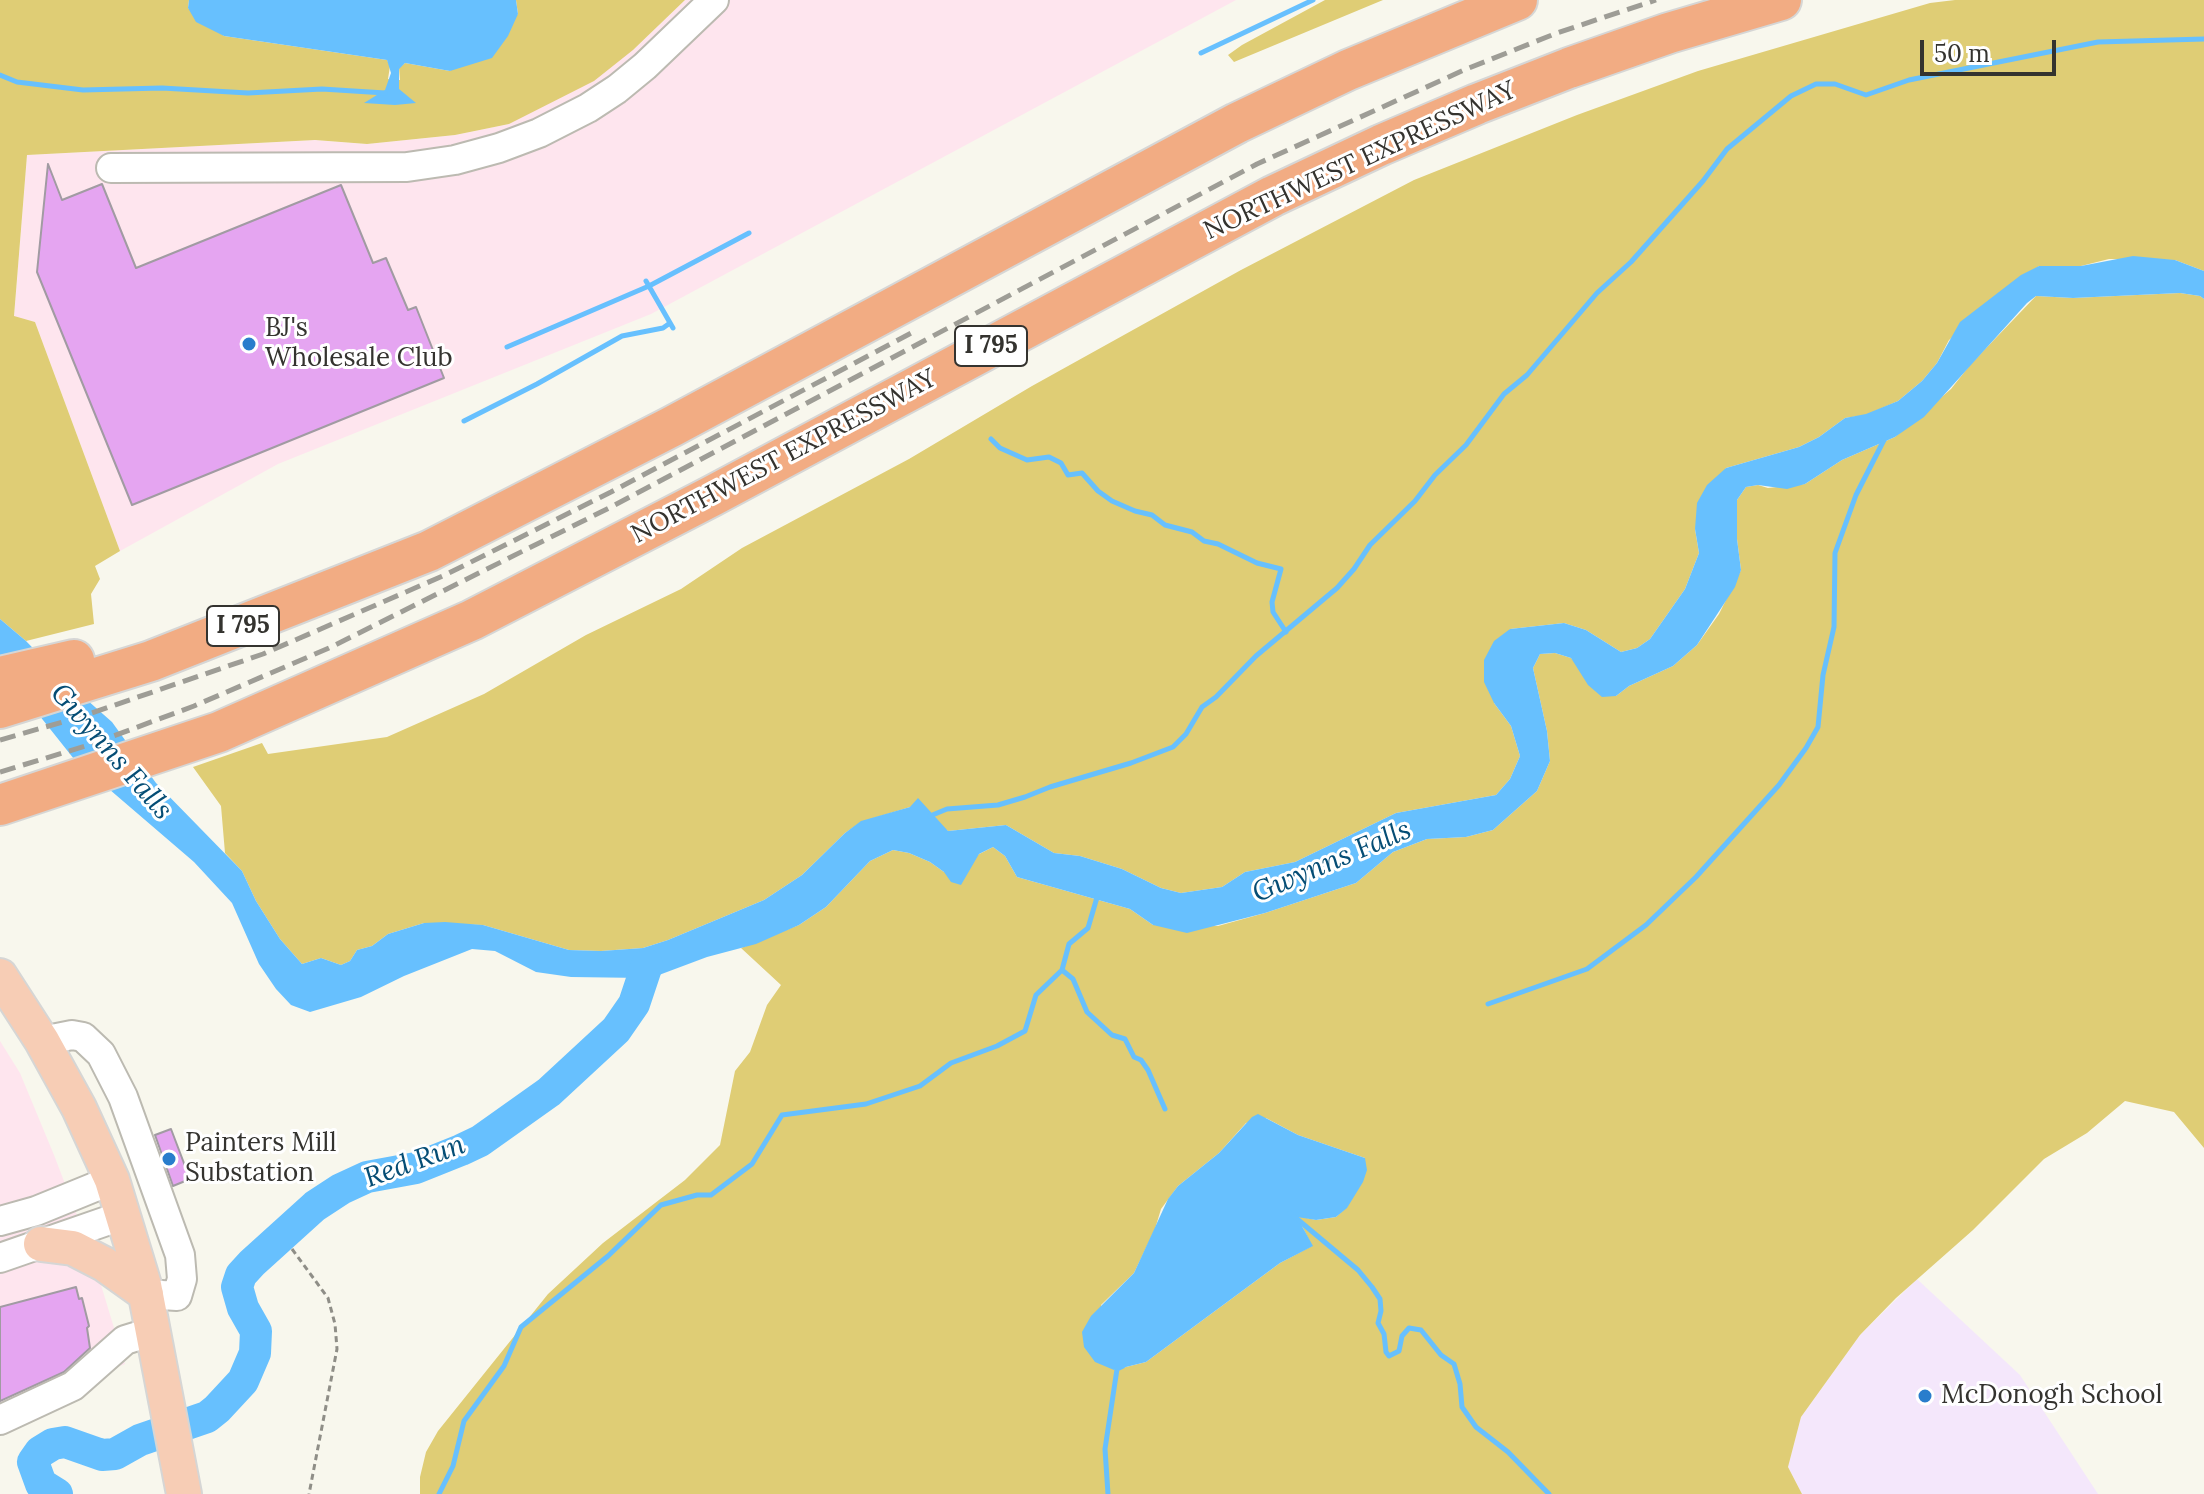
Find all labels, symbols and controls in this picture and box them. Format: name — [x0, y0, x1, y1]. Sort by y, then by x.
scale bar — [1924, 24, 2060, 74]
text: 50 m — [1934, 38, 1990, 69]
street label: NORTHWEST EXPRESSWAY — [1199, 75, 1521, 247]
place label: BJ's Wholesale Club — [265, 313, 453, 374]
road number: I 795 — [955, 326, 1027, 366]
marker: BJ's Wholesale Club — [240, 335, 258, 353]
street label: NORTHWEST EXPRESSWAY — [626, 363, 942, 551]
road number: I 795 — [207, 606, 279, 646]
water label: Gwynns Falls — [43, 677, 179, 827]
water label: Gwynns Falls — [1248, 814, 1416, 910]
place label: Painters Mill Substation — [185, 1128, 336, 1190]
water label: Red Run — [360, 1128, 470, 1196]
marker: Painters Mill Substation — [160, 1150, 178, 1168]
place label: McDonogh School — [1941, 1380, 2163, 1412]
marker: McDonogh School — [1916, 1387, 1934, 1405]

